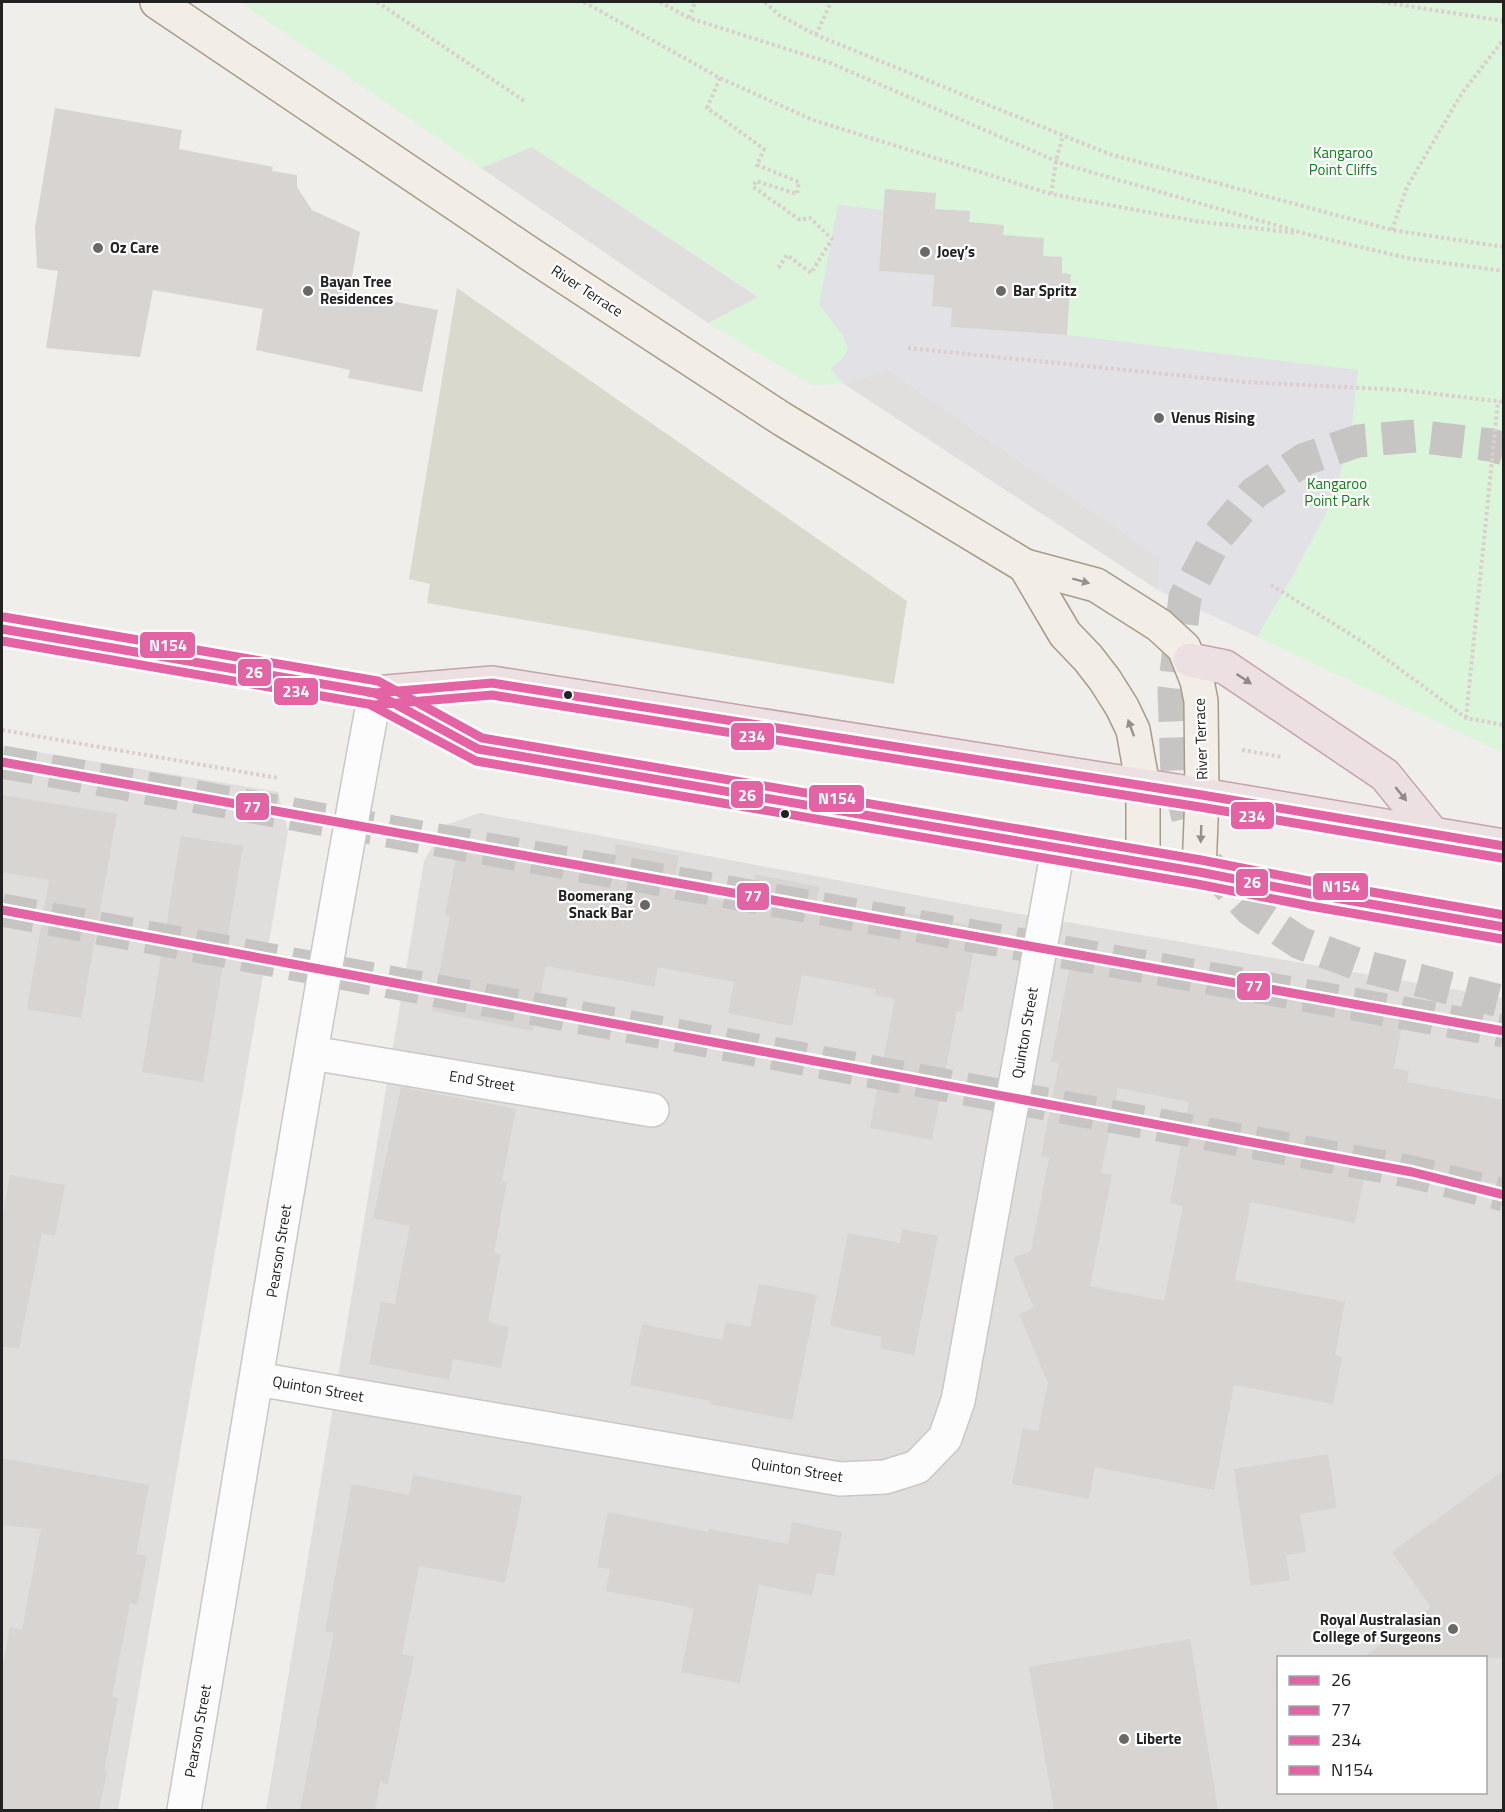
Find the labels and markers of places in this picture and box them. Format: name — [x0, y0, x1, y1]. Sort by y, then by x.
place label: Oz Care — [110, 236, 159, 259]
place label: Joey’s — [937, 240, 975, 263]
marker: Oz Care — [91, 241, 105, 255]
marker: Joey’s — [918, 245, 932, 259]
place label: Bayan Tree Residences — [320, 270, 393, 310]
place label: Bar Spritz — [1013, 279, 1077, 302]
marker: Bayan Tree Residences — [301, 284, 315, 298]
marker: Bar Spritz — [994, 284, 1008, 298]
place label: Venus Rising — [1171, 406, 1255, 429]
marker: Venus Rising — [1152, 411, 1166, 425]
unlabelled marker — [562, 689, 574, 701]
unlabelled marker — [779, 808, 791, 820]
place label: Boomerang Snack Bar — [558, 884, 633, 924]
marker: Boomerang Snack Bar — [638, 898, 652, 912]
place label: Royal Australasian College of Surgeons — [1313, 1608, 1441, 1648]
marker: Royal Australasian College of Surgeons — [1446, 1622, 1460, 1636]
place label: Liberte — [1136, 1727, 1182, 1750]
marker: Liberte — [1117, 1732, 1131, 1746]

